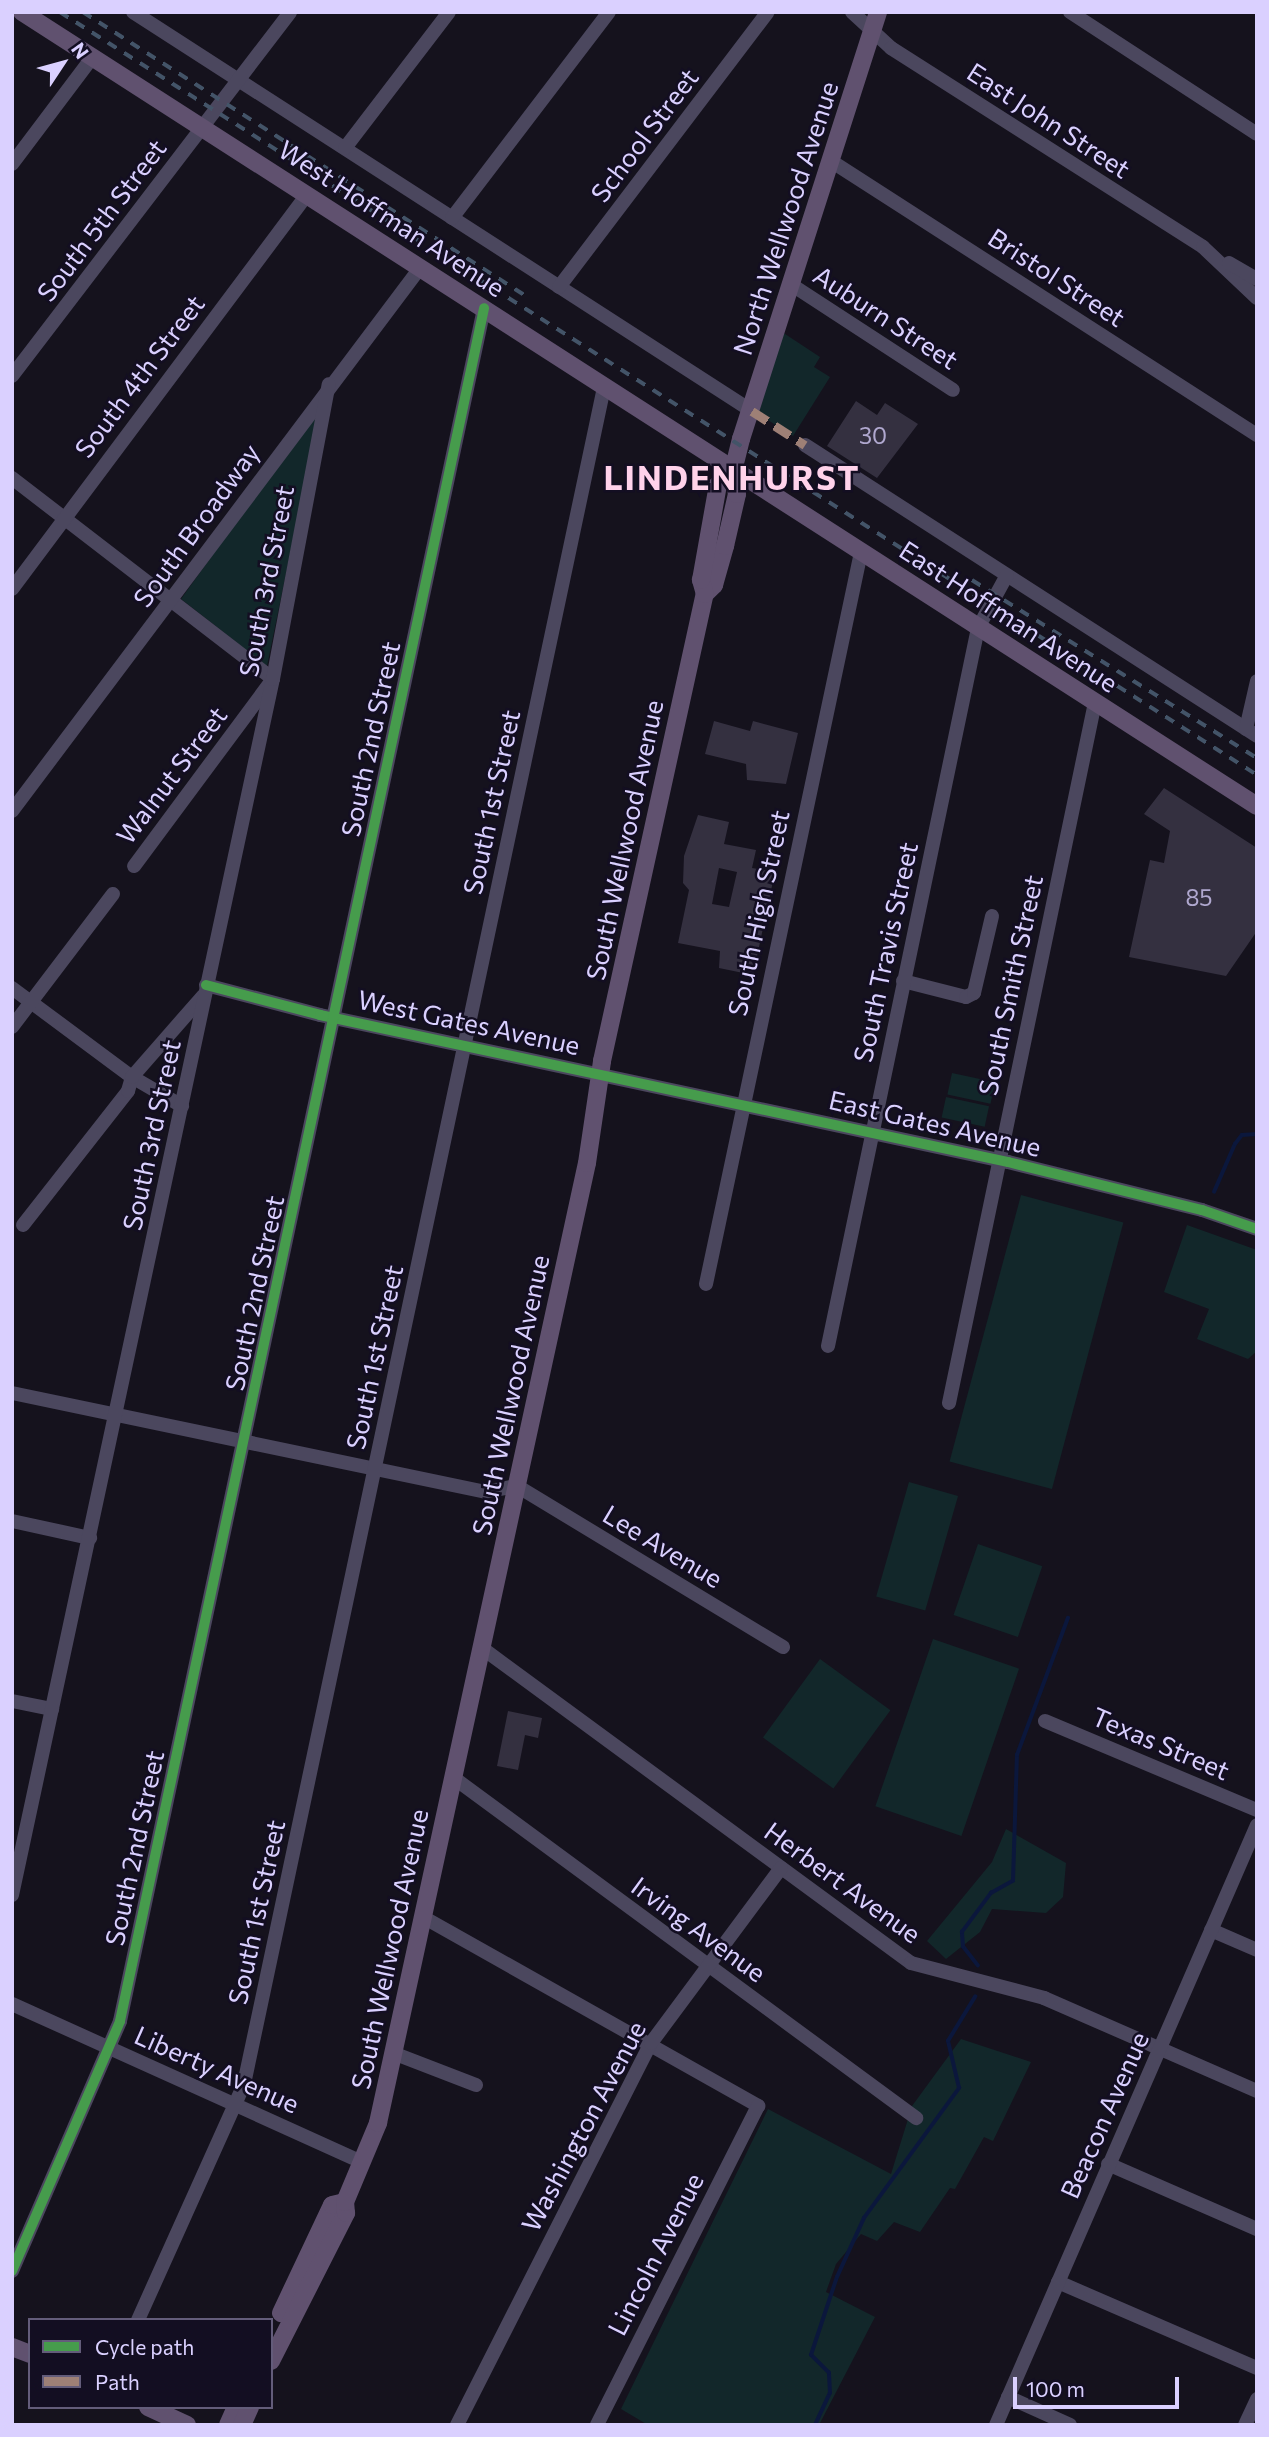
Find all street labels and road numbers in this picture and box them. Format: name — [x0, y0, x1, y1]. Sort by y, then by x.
street label: East John Street — [962, 56, 1136, 184]
street label: School Street — [584, 62, 704, 208]
street label: North Wellwood Avenue — [726, 77, 844, 359]
street label: South 5th Street — [30, 133, 172, 307]
street label: West Hoffman Avenue — [273, 133, 511, 303]
street label: Bristol Street — [983, 221, 1131, 333]
street label: Auburn Street — [808, 259, 964, 375]
street label: South 4th Street — [68, 289, 210, 463]
street label: South Broadway — [126, 437, 266, 613]
street label: South 3rd Street — [232, 483, 300, 679]
street label: East Hoffman Avenue — [894, 534, 1124, 698]
street label: South 2nd Street — [334, 639, 406, 839]
street label: South Wellwood Avenue — [579, 697, 669, 983]
street label: Walnut Street — [109, 700, 233, 850]
street label: South 1st Street — [456, 707, 526, 897]
street label: South High Street — [721, 807, 795, 1019]
street label: South Travis Street — [846, 839, 924, 1065]
street label: South Smith Street — [971, 872, 1049, 1098]
street label: West Gates Avenue — [355, 983, 583, 1061]
street label: South 3rd Street — [116, 1037, 186, 1233]
street label: East Gates Avenue — [826, 1083, 1044, 1163]
street label: South 2nd Street — [218, 1193, 290, 1393]
street label: South Wellwood Avenue — [465, 1252, 555, 1538]
street label: South 1st Street — [339, 1262, 409, 1452]
street label: Lee Avenue — [598, 1498, 728, 1594]
street label: Texas Street — [1088, 1700, 1234, 1786]
street label: South 2nd Street — [98, 1748, 170, 1948]
street label: South Wellwood Avenue — [344, 1806, 434, 2092]
street label: Herbert Avenue — [759, 1815, 927, 1949]
street label: South 1st Street — [221, 1817, 291, 2007]
street label: Irving Avenue — [626, 1870, 772, 1988]
street label: Washington Avenue — [514, 2016, 652, 2236]
street label: Liberty Avenue — [130, 2019, 304, 2119]
street label: Beacon Avenue — [1053, 2027, 1155, 2203]
street label: Lincoln Avenue — [601, 2168, 709, 2340]

